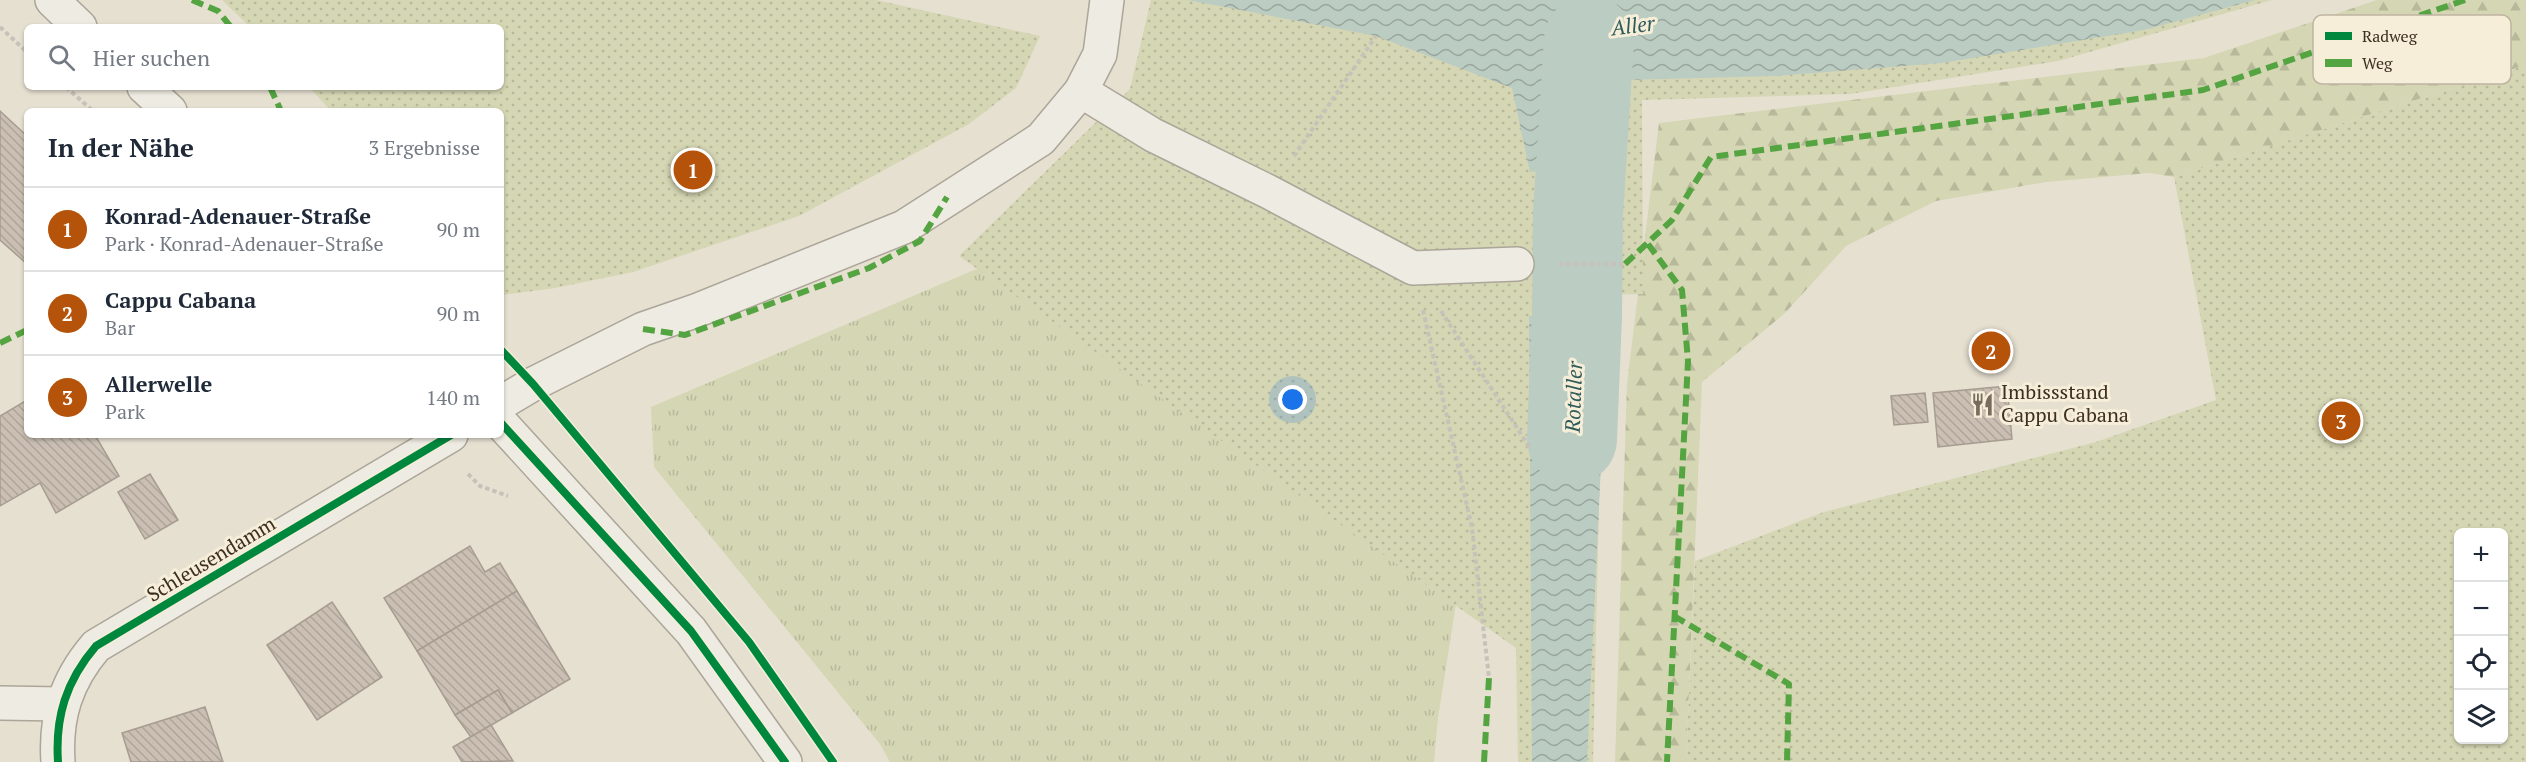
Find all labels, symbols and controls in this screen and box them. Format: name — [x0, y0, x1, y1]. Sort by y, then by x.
water label: Aller — [1608, 8, 1657, 42]
legend — [2313, 15, 2511, 84]
search box — [24, 24, 504, 90]
text: Radweg — [2362, 25, 2418, 47]
icon: search — [45, 41, 78, 74]
text: Hier suchen — [93, 43, 210, 72]
text: Weg — [2362, 52, 2393, 74]
text: In der Nähe — [48, 130, 194, 164]
text: 3 Ergebnisse — [368, 134, 480, 161]
pin: 1 — [674, 148, 712, 192]
text: Konrad-Adenauer-Straße — [105, 201, 371, 230]
text: 1 — [62, 216, 73, 243]
text: 90 m — [437, 216, 480, 243]
text: Park · Konrad-Adenauer-Straße — [105, 230, 383, 257]
text: Cappu Cabana — [105, 285, 256, 314]
text: 2 — [62, 300, 73, 327]
text: 90 m — [437, 300, 480, 327]
text: Bar — [105, 314, 135, 341]
pin: 2 — [1972, 328, 2010, 374]
water label: Rotaller — [1558, 360, 1588, 434]
text: Allerwelle — [105, 369, 212, 398]
place label: Imbissstand Cappu Cabana — [2001, 378, 2129, 428]
text: 3 — [62, 384, 73, 411]
text: 140 m — [426, 384, 480, 411]
your location — [1278, 385, 1307, 414]
restaurant icon: Imbissstand Cappu Cabana — [1970, 391, 1996, 417]
text: Park — [105, 398, 145, 425]
pin: 3 — [2322, 398, 2360, 444]
street label: Schleusendamm — [141, 509, 280, 608]
map controls — [2454, 528, 2508, 744]
button: + — [2454, 528, 2508, 582]
button: − — [2454, 582, 2508, 636]
button: locate — [2454, 636, 2508, 690]
button: layers — [2454, 690, 2508, 744]

